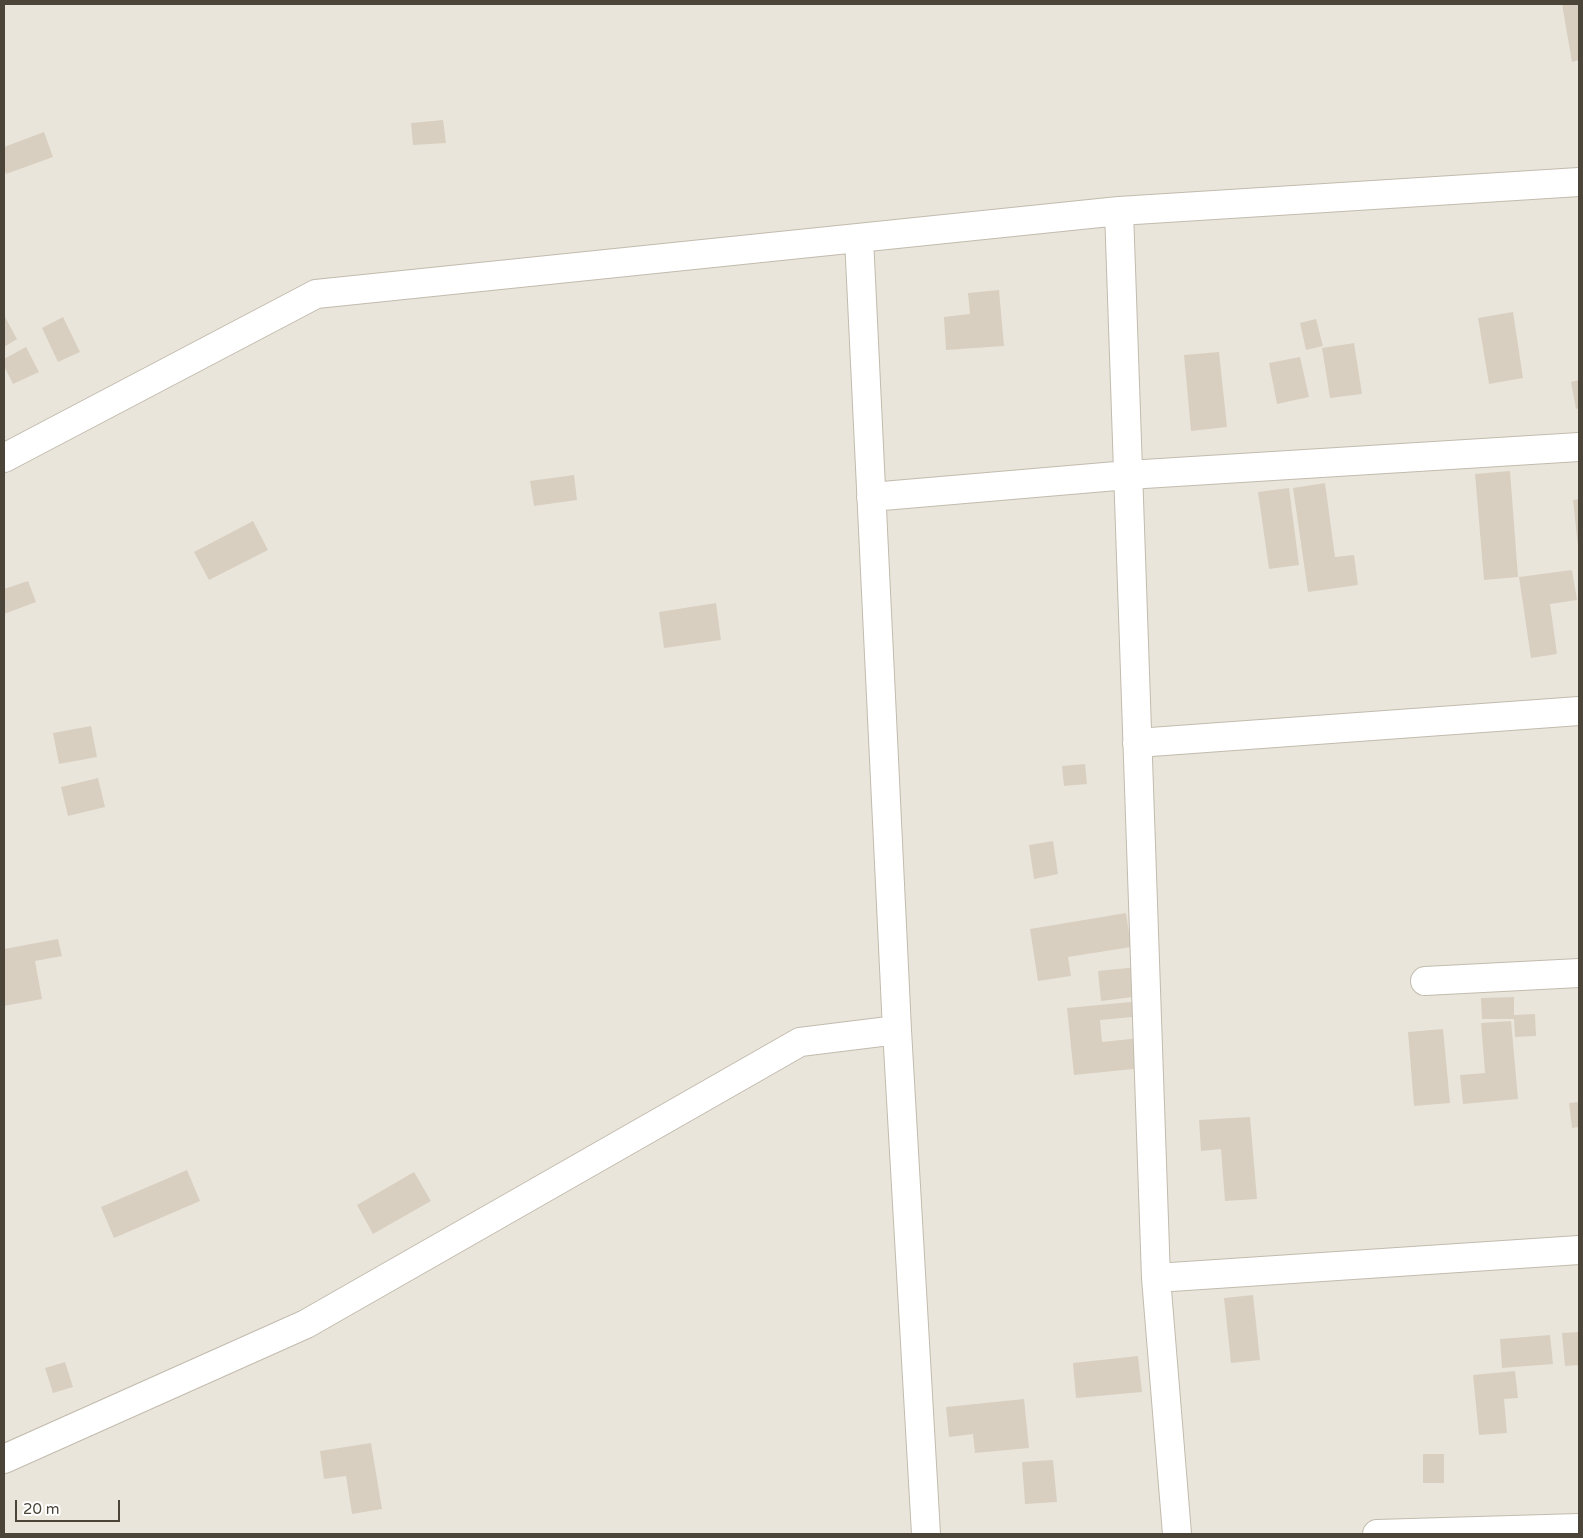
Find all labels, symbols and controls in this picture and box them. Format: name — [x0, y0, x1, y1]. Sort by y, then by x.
scale bar — [18, 1490, 122, 1522]
text: 20 m — [23, 1500, 60, 1518]

